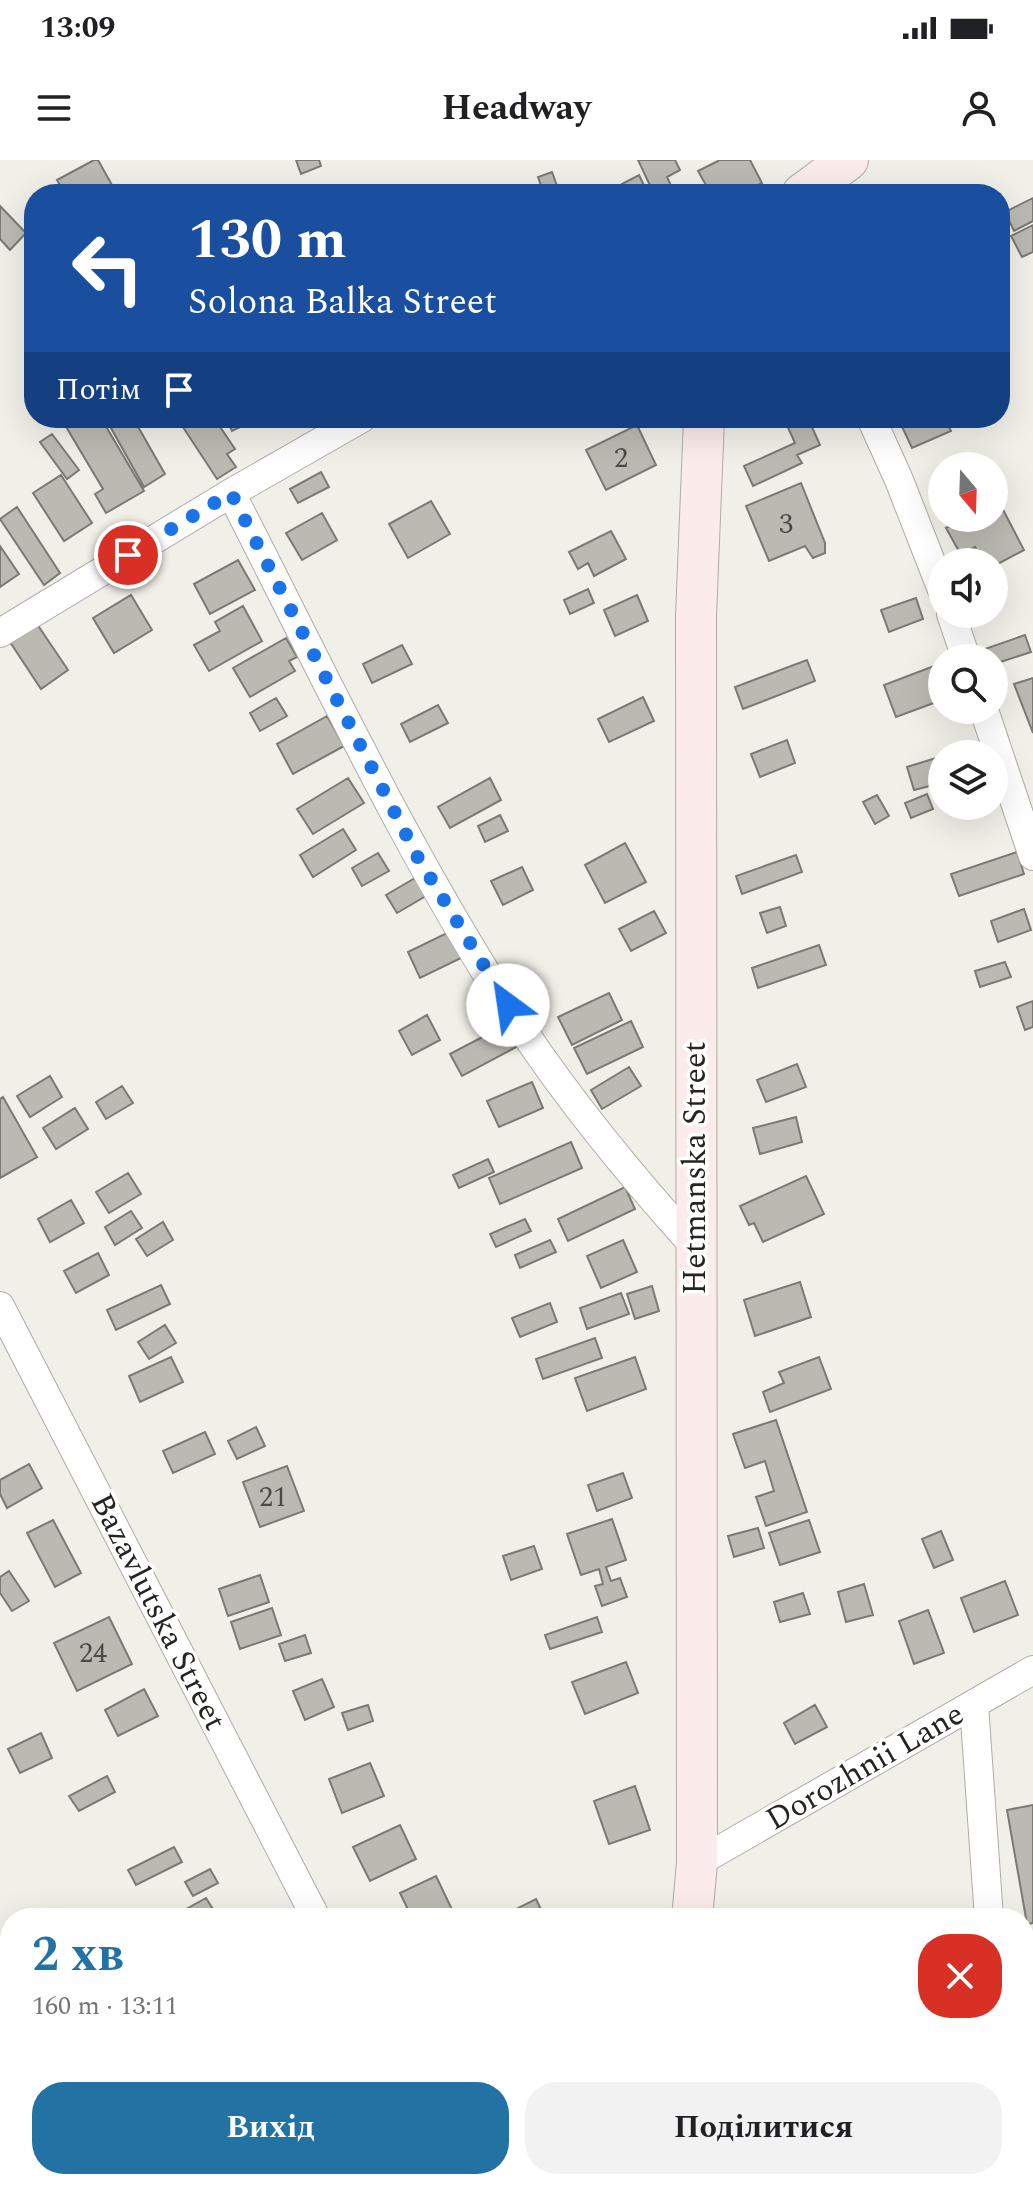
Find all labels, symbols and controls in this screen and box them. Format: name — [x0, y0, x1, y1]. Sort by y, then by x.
text: 13:09 — [40, 5, 115, 51]
text: Headway — [442, 81, 591, 136]
icon: menu — [32, 86, 76, 130]
icon: person — [957, 86, 1001, 130]
text: 130 m — [188, 198, 347, 283]
icon: left — [56, 216, 160, 320]
text: Solona Balka Street — [188, 275, 497, 330]
text: Потім — [56, 367, 141, 413]
icon: arrive — [157, 368, 201, 412]
house number: 2 — [614, 437, 628, 480]
north arrow — [928, 452, 1008, 532]
map controls — [928, 452, 1008, 820]
house number: 3 — [779, 503, 793, 546]
pin — [94, 521, 162, 589]
icon: arrive — [106, 533, 150, 577]
button: sound — [928, 548, 1008, 628]
button: search — [928, 644, 1008, 724]
button: layers — [928, 740, 1008, 820]
position arrow — [466, 963, 550, 1047]
street label: Hetmanska Street — [671, 1041, 720, 1295]
house number: 21 — [259, 1476, 287, 1519]
street label: Bazavlutska Street — [77, 1485, 239, 1739]
house number: 24 — [79, 1632, 107, 1675]
street label: Dorozhnii Lane — [757, 1690, 973, 1844]
text: 2 хв — [32, 1919, 124, 1992]
button: close — [918, 1934, 1002, 2018]
text: 160 m · 13:11 — [32, 1986, 178, 2026]
button: Вихід — [32, 2082, 509, 2174]
button: Поділитися — [525, 2082, 1002, 2174]

